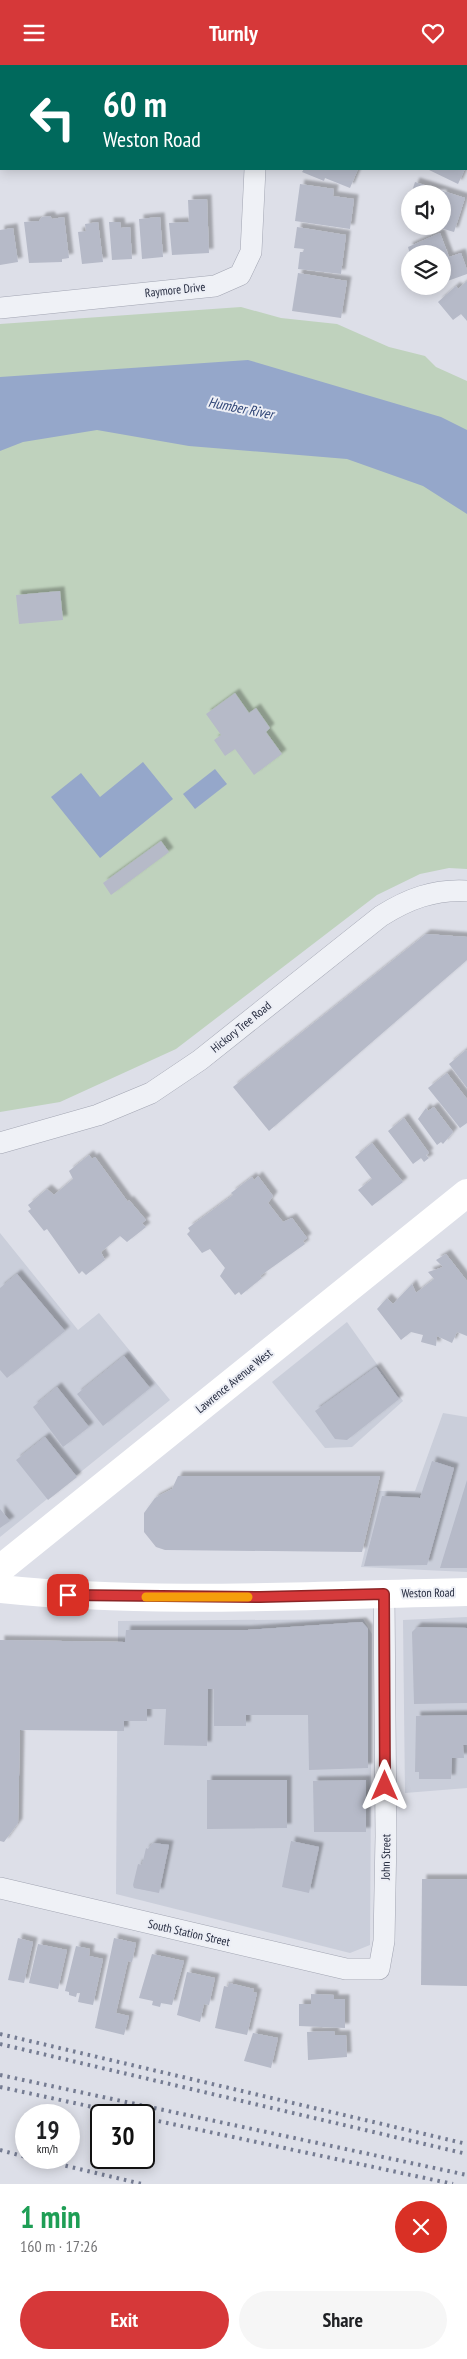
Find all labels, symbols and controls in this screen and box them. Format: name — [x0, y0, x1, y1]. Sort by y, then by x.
icon: menu — [20, 19, 48, 47]
text: Turnly — [209, 19, 258, 47]
icon: heart — [419, 19, 447, 47]
text: 60 m — [103, 81, 167, 127]
icon: left — [20, 85, 85, 150]
text: Weston Road — [103, 125, 201, 153]
map controls — [401, 185, 451, 295]
button: sound — [401, 185, 451, 235]
button: layers — [401, 245, 451, 295]
street label: Raymore Drive — [144, 279, 206, 300]
water label: Humber River — [207, 393, 277, 424]
street label: Hickory Tree Road — [208, 998, 274, 1055]
street label: Lawrence Avenue West — [192, 1345, 276, 1416]
pin — [47, 1574, 89, 1616]
icon: arrive — [54, 1581, 82, 1609]
street label: Weston Road — [401, 1585, 455, 1600]
position arrow — [358, 1759, 410, 1811]
street label: John Street — [378, 1833, 393, 1881]
street label: South Station Street — [147, 1916, 232, 1949]
speed limit sign: 30 — [90, 2104, 155, 2169]
text: 19 — [36, 2114, 59, 2146]
text: km/h — [37, 2141, 58, 2156]
text: 1 min — [20, 2197, 81, 2236]
button: close — [395, 2201, 447, 2253]
text: 160 m · 17:26 — [20, 2236, 98, 2256]
button: Exit — [20, 2291, 229, 2349]
button: Share — [239, 2291, 447, 2349]

